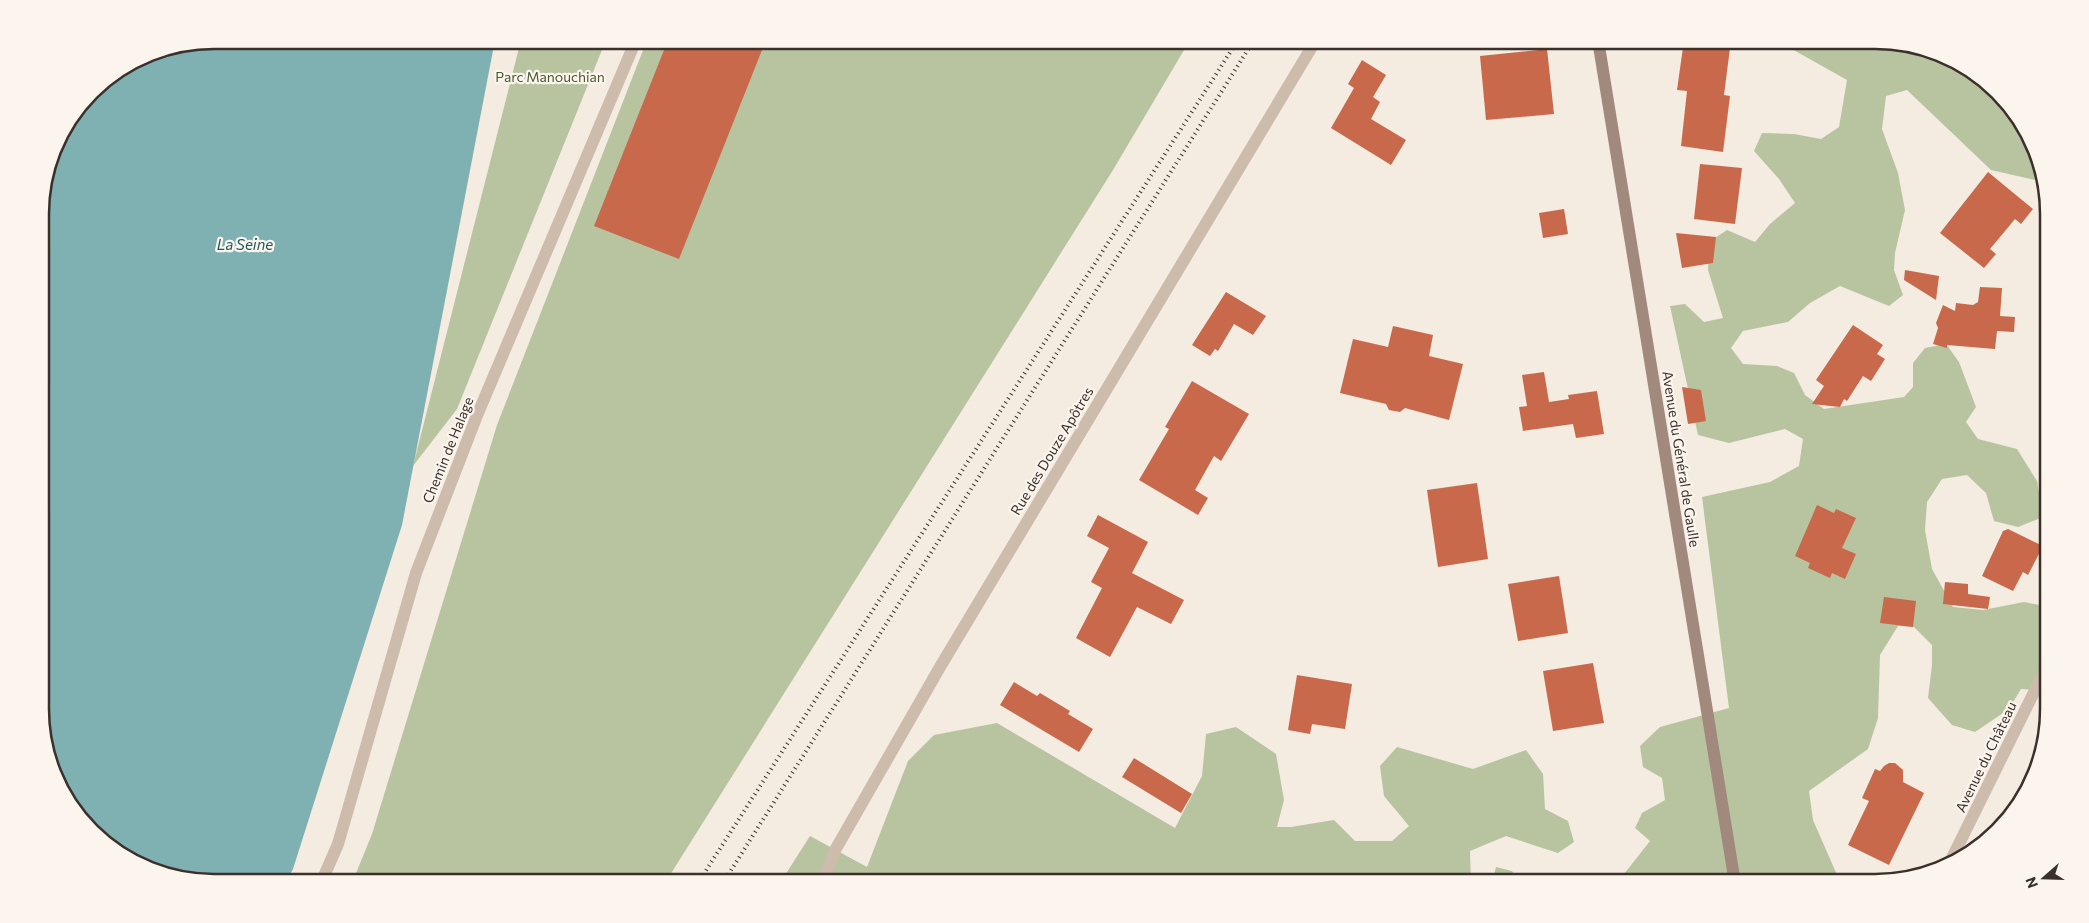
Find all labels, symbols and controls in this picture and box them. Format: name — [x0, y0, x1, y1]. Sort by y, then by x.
park label: Parc Manouchian — [495, 68, 605, 85]
water label: La Seine — [217, 235, 273, 253]
street label: Avenue du Général de Gaulle — [1659, 370, 1704, 548]
street label: Rue des Douze Apôtres — [1007, 384, 1097, 518]
street label: Chemin de Halage — [418, 394, 477, 505]
street label: Avenue du Château — [1951, 699, 2020, 815]
north arrow — [2019, 853, 2069, 903]
text: N — [2022, 875, 2041, 890]

